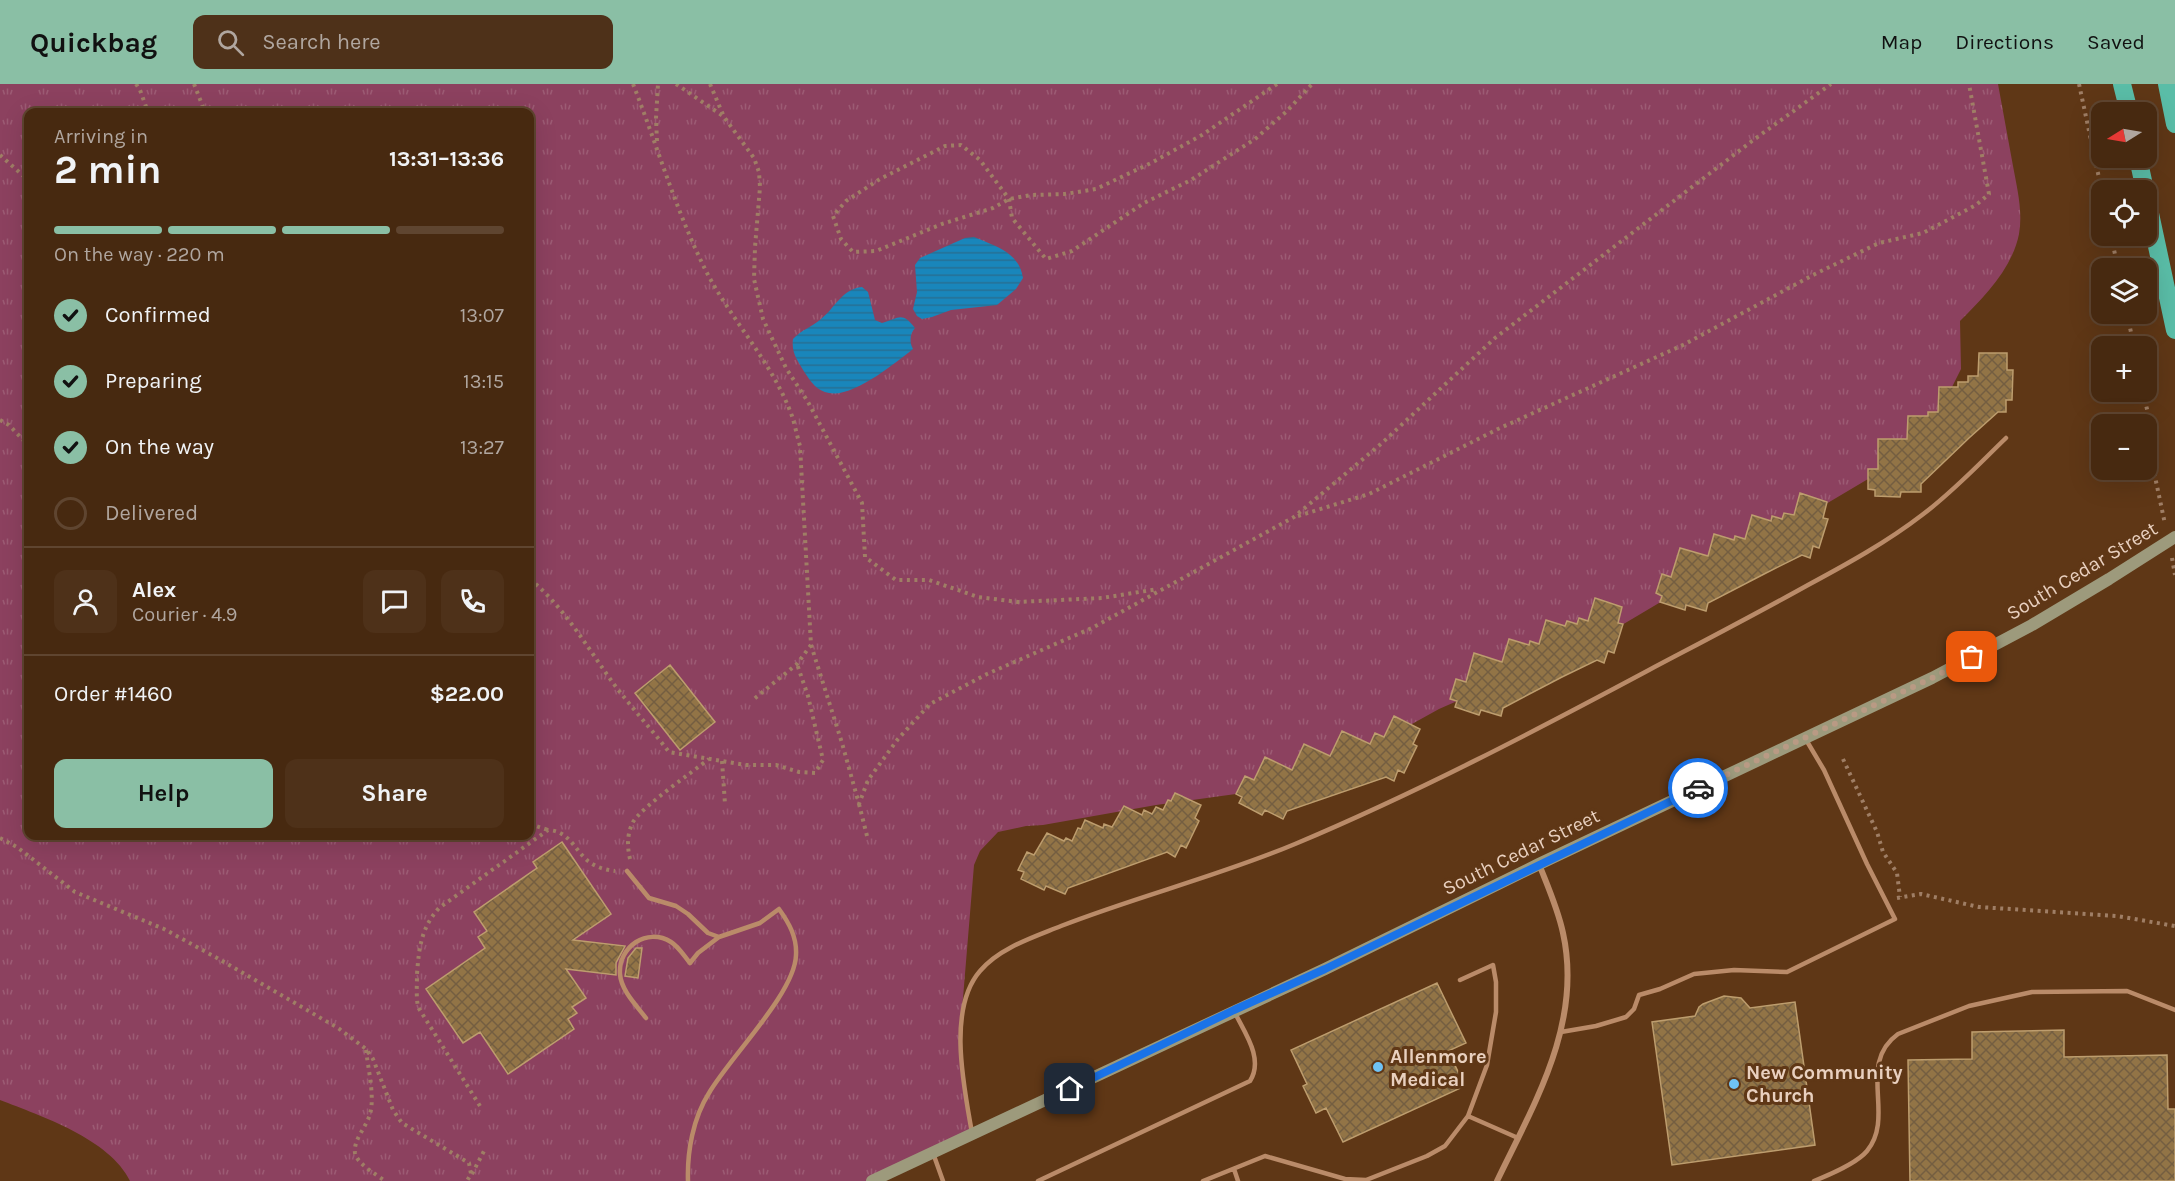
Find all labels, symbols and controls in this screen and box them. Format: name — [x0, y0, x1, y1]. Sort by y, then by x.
search box — [193, 15, 613, 69]
text: Quickbag — [30, 26, 157, 59]
icon: search — [214, 26, 247, 59]
text: Search here — [262, 29, 381, 55]
text: Map — [1881, 30, 1922, 54]
text: Directions — [1955, 30, 2054, 54]
text: Saved — [2087, 30, 2145, 54]
north arrow — [2091, 102, 2157, 168]
map controls — [2091, 102, 2157, 480]
text: Arriving in — [54, 125, 148, 148]
text: 13:31–13:36 — [389, 146, 504, 172]
text: 2 min — [54, 147, 162, 193]
button: locate — [2091, 180, 2157, 246]
text: On the way · 220 m — [54, 243, 225, 266]
button: layers — [2091, 258, 2157, 324]
icon: check — [54, 299, 87, 332]
text: Confirmed — [105, 302, 211, 328]
text: 13:07 — [460, 304, 504, 327]
button: + — [2091, 336, 2157, 402]
icon: check — [54, 365, 87, 398]
text: Preparing — [105, 368, 202, 394]
text: 13:15 — [463, 370, 504, 393]
button: − — [2091, 414, 2157, 480]
icon: check — [54, 431, 87, 464]
text: On the way — [105, 434, 214, 460]
text: 13:27 — [460, 436, 504, 459]
text: Delivered — [105, 500, 198, 526]
street label: South Cedar Street — [2002, 517, 2162, 625]
button: person — [54, 570, 117, 633]
button: chat — [363, 570, 426, 633]
button: phone — [441, 570, 504, 633]
text: Alex — [132, 577, 176, 603]
text: Courier · 4.9 — [132, 603, 237, 626]
pin — [1946, 631, 1997, 682]
icon: bag — [1955, 640, 1988, 673]
text: Order #1460 — [54, 681, 173, 707]
text: $22.00 — [430, 681, 504, 707]
courier — [1668, 758, 1728, 818]
button: Help — [54, 759, 273, 828]
button: Share — [285, 759, 504, 828]
icon: car — [1682, 772, 1715, 805]
street label: South Cedar Street — [1439, 804, 1604, 900]
place label: Allenmore Medical — [1390, 1045, 1487, 1091]
marker: Allenmore Medical — [1371, 1060, 1385, 1074]
place label: New Community Church — [1746, 1061, 1903, 1107]
pin — [1044, 1063, 1095, 1114]
icon: home — [1053, 1072, 1086, 1105]
marker: New Community Church — [1727, 1077, 1741, 1091]

